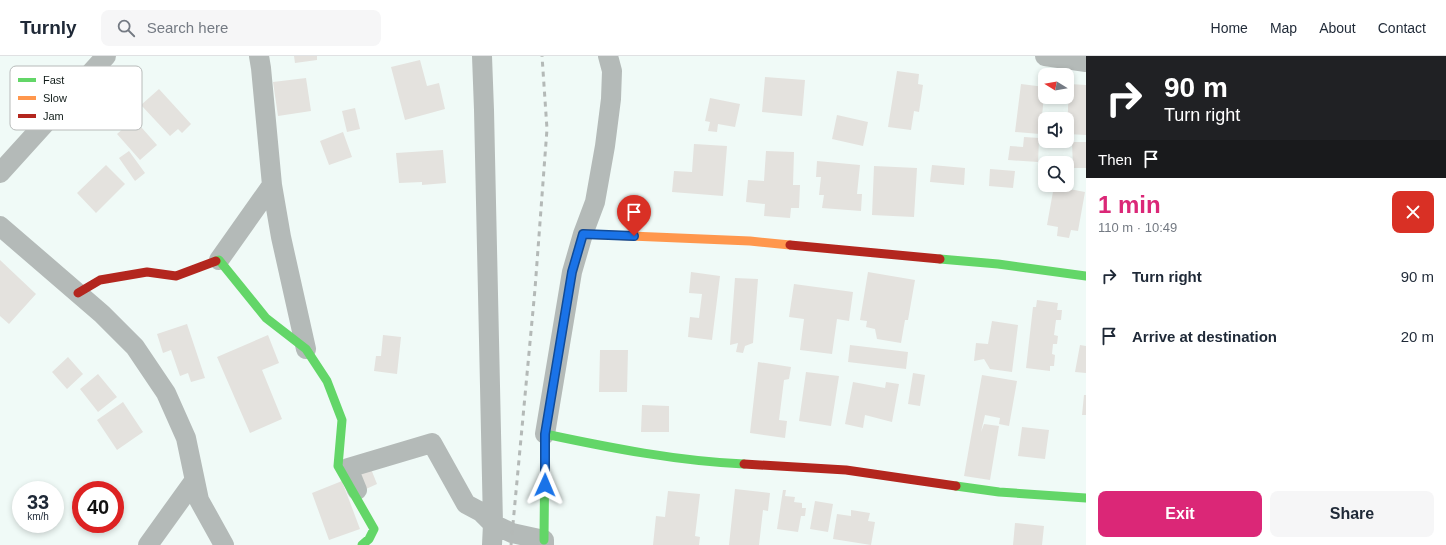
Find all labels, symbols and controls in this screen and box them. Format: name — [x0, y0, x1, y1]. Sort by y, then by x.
search box — [101, 10, 381, 46]
text: Turnly — [20, 17, 77, 38]
icon: search — [115, 17, 137, 39]
text: Search here — [147, 19, 228, 36]
text: Home — [1211, 20, 1248, 36]
text: Map — [1270, 20, 1297, 36]
text: About — [1319, 20, 1356, 36]
text: Contact — [1378, 20, 1426, 36]
legend — [10, 66, 142, 130]
north arrow — [1038, 68, 1074, 104]
map controls — [1038, 68, 1074, 192]
icon: right — [1098, 72, 1150, 124]
text: 90 m — [1164, 72, 1228, 103]
text: Fast — [43, 74, 64, 86]
text: Slow — [43, 92, 67, 104]
text: Turn right — [1164, 105, 1240, 125]
text: Jam — [43, 110, 64, 122]
button: sound — [1038, 112, 1074, 148]
icon: arrive — [1140, 148, 1162, 170]
text: Then — [1098, 151, 1132, 168]
button: search — [1038, 156, 1074, 192]
text: 1 min — [1098, 191, 1161, 218]
button: close — [1392, 191, 1434, 233]
pin — [617, 195, 651, 236]
icon: arrive — [623, 201, 645, 223]
text: 110 m · 10:49 — [1098, 220, 1177, 235]
icon: right — [1098, 265, 1120, 287]
text: Turn right — [1132, 268, 1202, 285]
text: 90 m — [1401, 268, 1434, 285]
icon: arrive — [1098, 325, 1120, 347]
text: Arrive at destination — [1132, 328, 1277, 345]
text: 20 m — [1401, 328, 1434, 345]
position arrow — [524, 464, 566, 506]
speed limit sign: 40 — [72, 481, 124, 533]
text: 33 — [27, 491, 49, 513]
button: Exit — [1098, 491, 1262, 537]
button: Share — [1270, 491, 1434, 537]
text: km/h — [27, 511, 49, 522]

